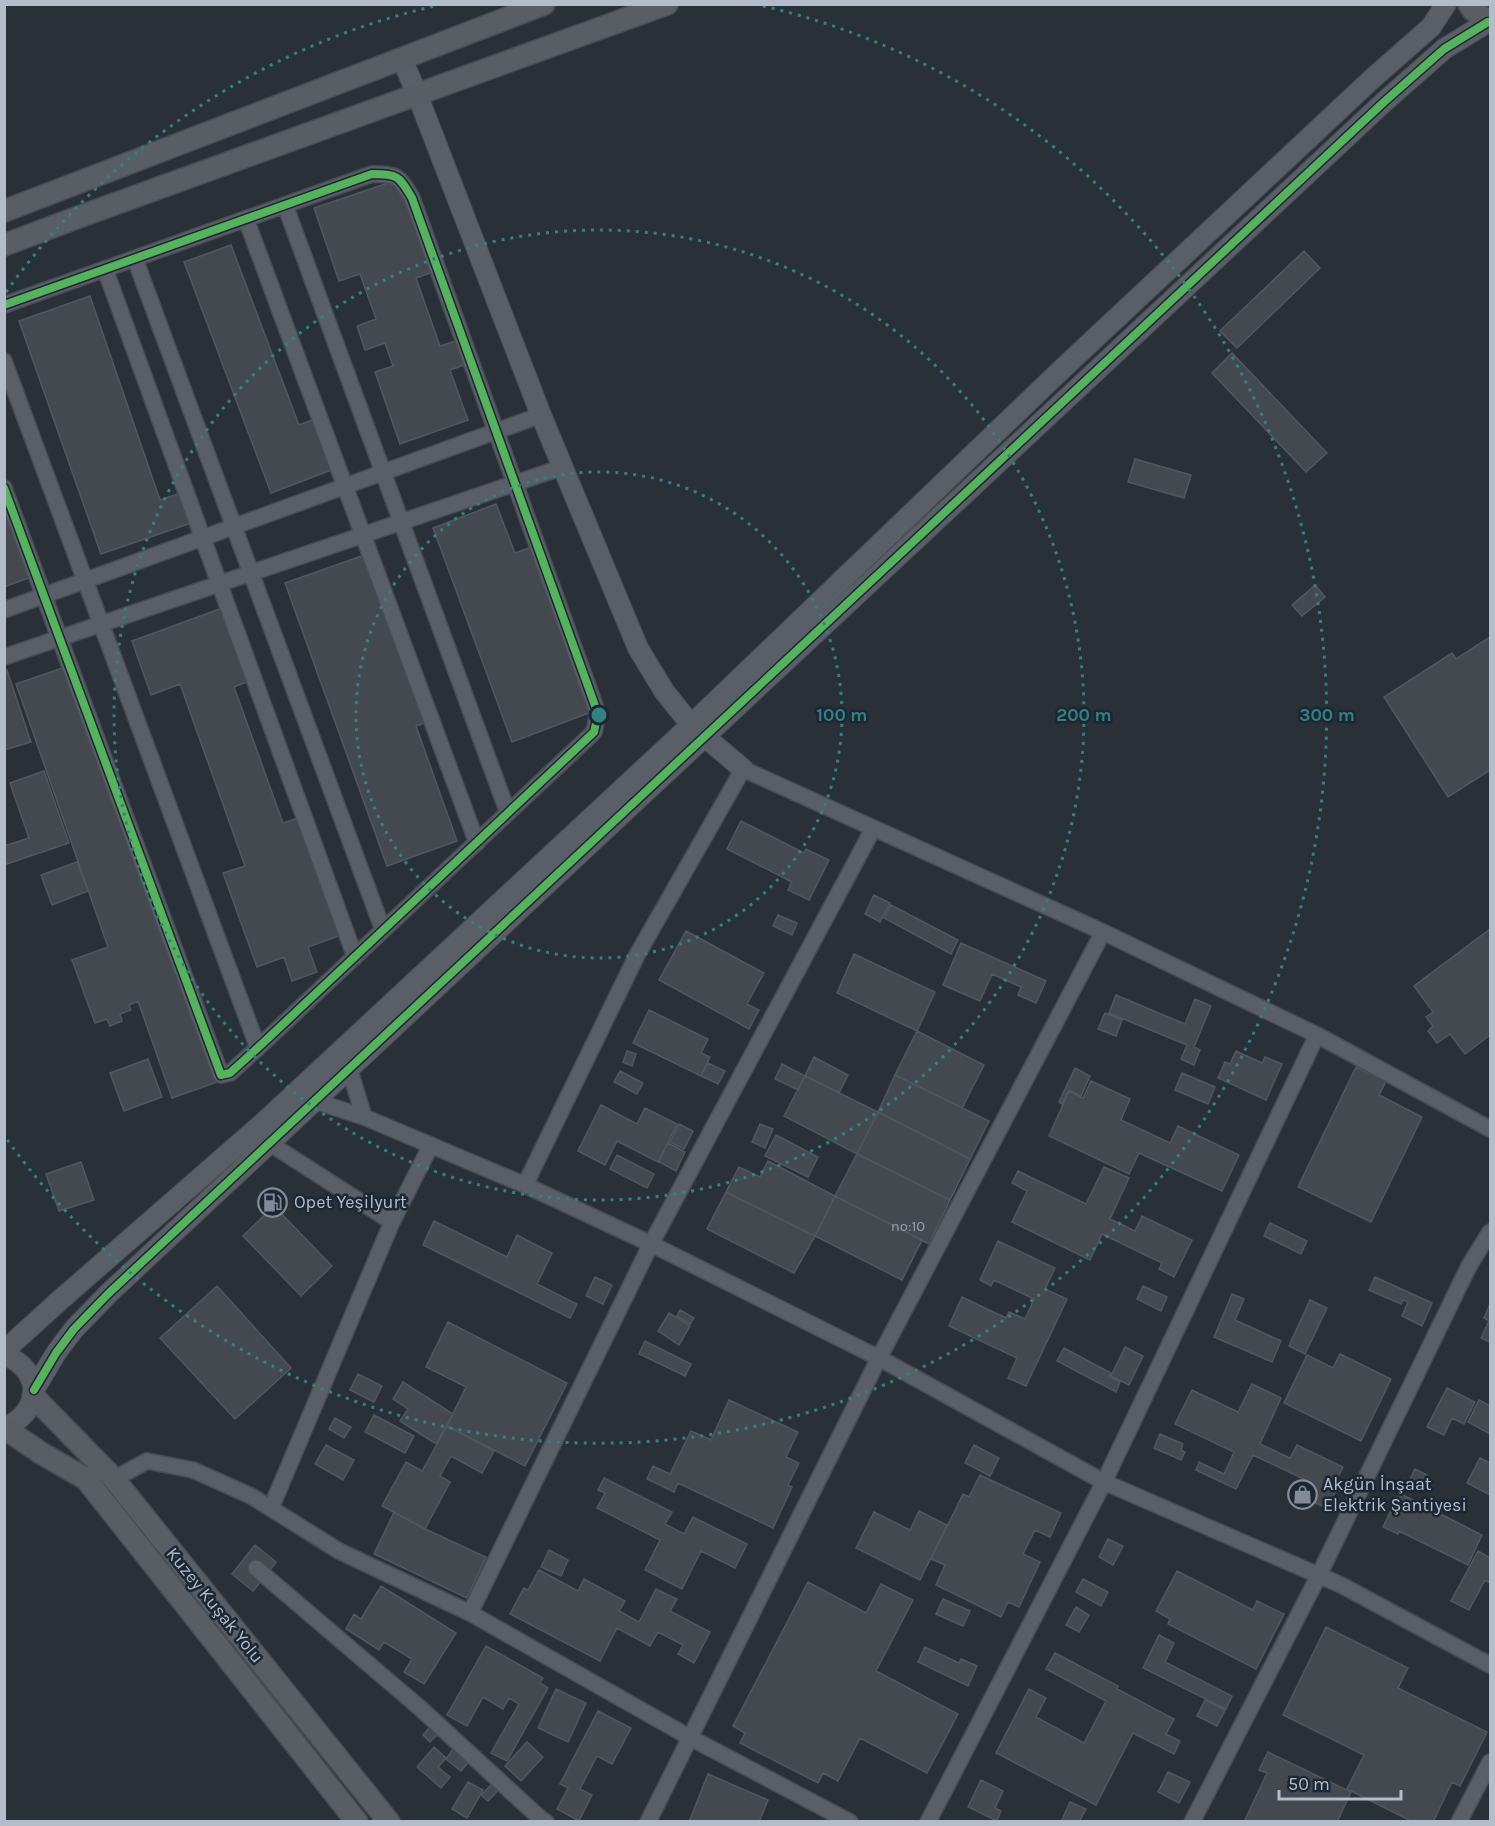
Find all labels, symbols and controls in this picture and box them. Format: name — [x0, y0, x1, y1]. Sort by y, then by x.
text: 100 m — [817, 704, 867, 726]
text: 200 m — [1056, 704, 1112, 726]
text: 300 m — [1299, 704, 1355, 726]
centre of rings — [589, 705, 609, 725]
fuel station icon: Opet Yeşilyurt — [257, 1186, 289, 1218]
place label: Opet Yeşilyurt — [294, 1191, 407, 1213]
house number: no:10 — [891, 1217, 925, 1235]
place label: Akgün İnşaat Elektrik Şantiyesi — [1323, 1473, 1467, 1516]
shop icon: Akgün İnşaat Elektrik Şantiyesi — [1286, 1478, 1318, 1510]
street label: Kuzey Kuşak Yolu — [162, 1543, 268, 1667]
scale bar — [1279, 1763, 1400, 1801]
text: 50 m — [1288, 1773, 1330, 1795]

